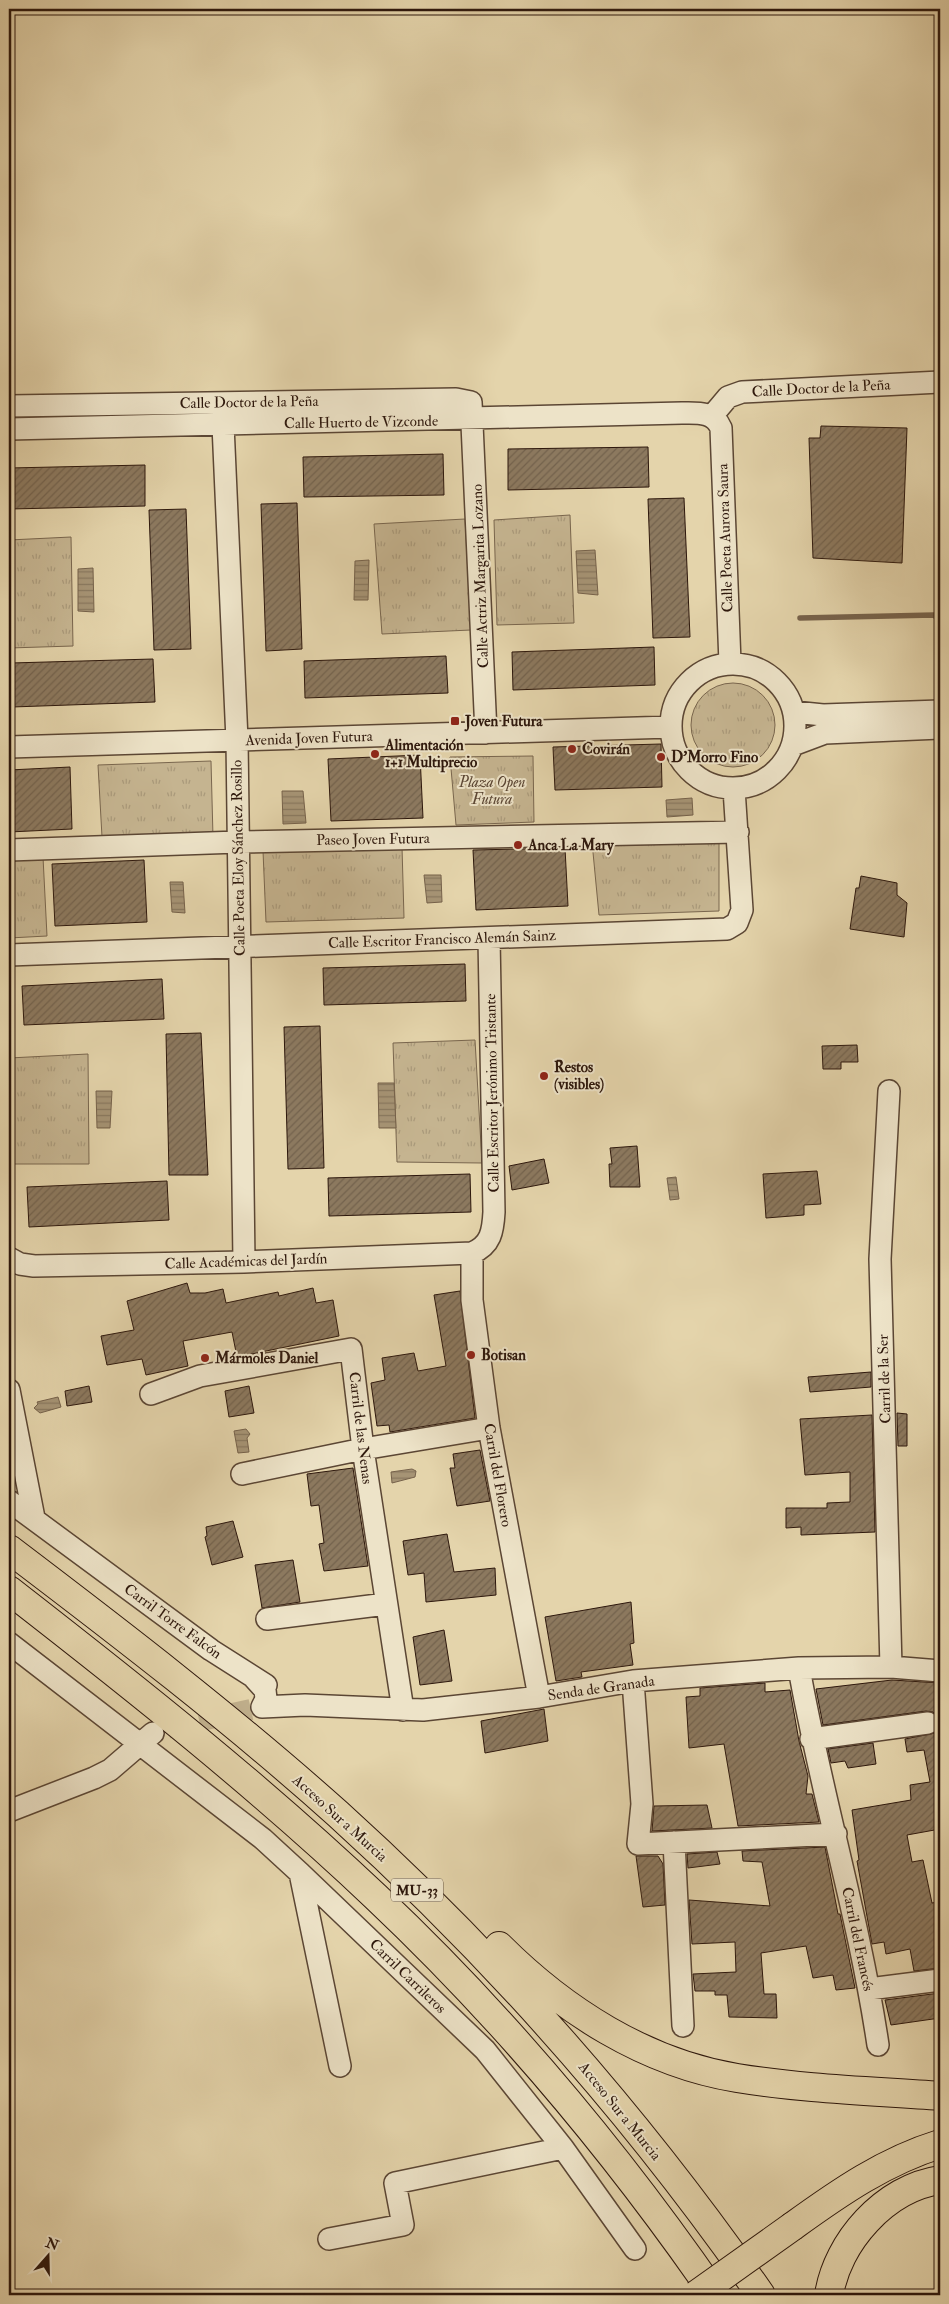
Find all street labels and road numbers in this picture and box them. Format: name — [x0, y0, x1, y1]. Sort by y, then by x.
street label: Calle Doctor de la Peña — [751, 375, 892, 402]
street label: Calle Doctor de la Peña — [179, 392, 319, 413]
street label: Calle Huerto de Vizconde — [284, 412, 438, 433]
street label: Calle Poeta Aurora Saura — [713, 462, 738, 613]
street label: Calle Actriz Margarita Lozano — [468, 483, 493, 668]
street label: Avenida Joven Futura — [244, 727, 374, 751]
street label: Calle Poeta Eloy Sánchez Rosillo — [227, 760, 250, 956]
street label: Paseo Joven Futura — [316, 829, 431, 851]
street label: Calle Escritor Francisco Alemán Sainz — [328, 926, 556, 953]
street label: Calle Escritor Jerónimo Tristante — [481, 993, 505, 1193]
street label: Calle Académicas del Jardín — [164, 1249, 328, 1275]
street label: Carril de la Ser — [873, 1334, 896, 1424]
street label: Carril de las Nenas — [344, 1371, 377, 1485]
street label: Carril del Florero — [479, 1422, 516, 1528]
street label: Carril Torre Falcón — [120, 1580, 225, 1663]
street label: Senda de Granada — [546, 1671, 657, 1705]
street label: Acceso Sur a Murcia — [288, 1770, 392, 1867]
road number: MU-33 — [391, 1878, 443, 1902]
street label: Carril del Francés — [837, 1885, 878, 1993]
street label: Carril Carrileros — [365, 1935, 450, 2018]
street label: Acceso Sur a Murcia — [573, 2057, 666, 2165]

